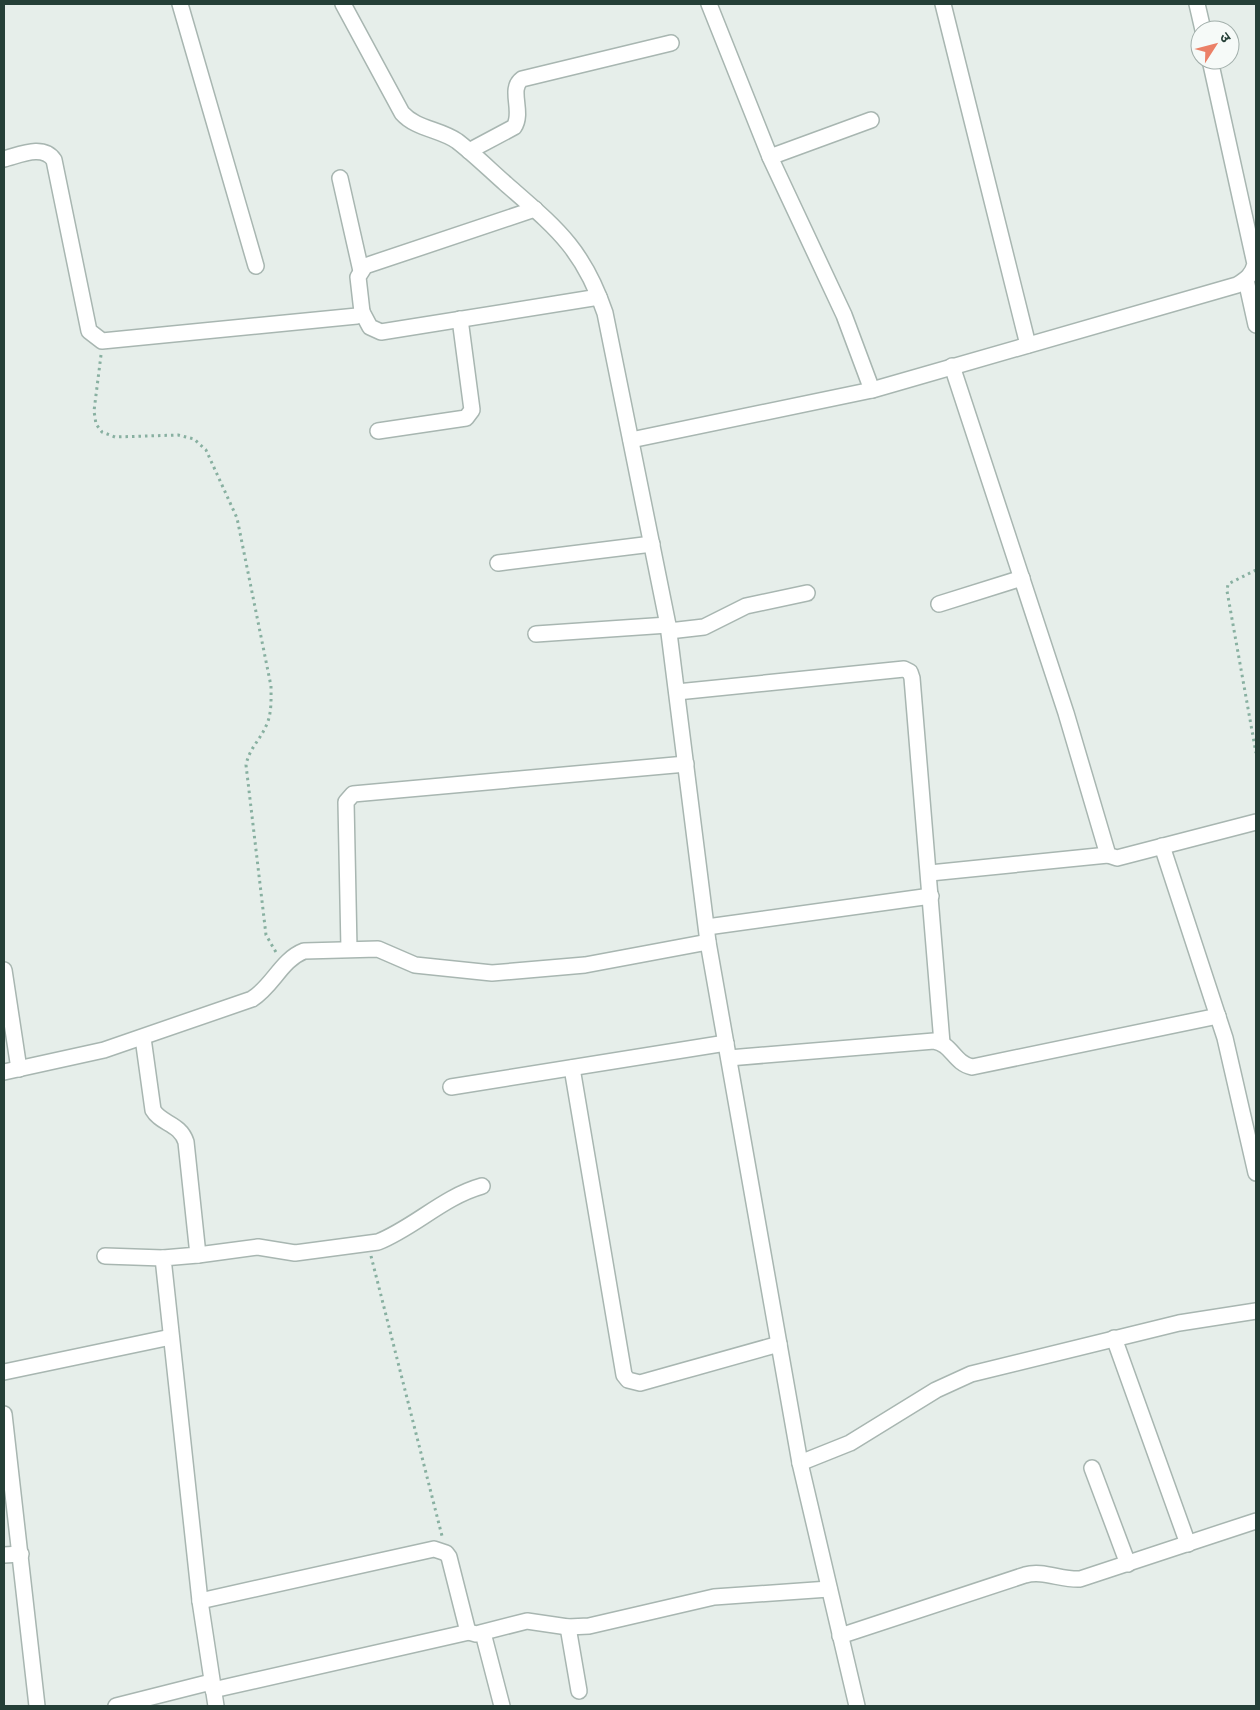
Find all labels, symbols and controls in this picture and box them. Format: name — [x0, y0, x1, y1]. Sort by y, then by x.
north arrow — [1190, 20, 1240, 70]
text: उ — [1216, 29, 1236, 47]

